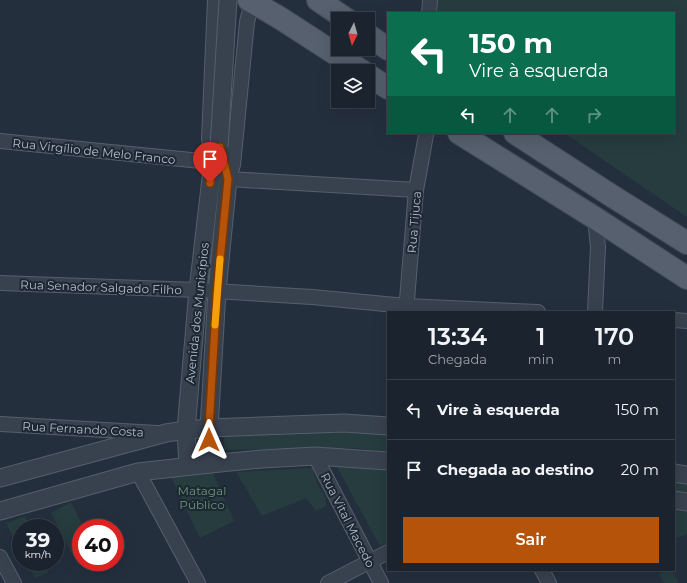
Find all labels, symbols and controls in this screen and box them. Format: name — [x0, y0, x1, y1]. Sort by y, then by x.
north arrow — [331, 12, 375, 56]
map controls — [331, 12, 375, 108]
text: 150 m — [469, 26, 553, 60]
icon: left — [403, 28, 455, 80]
text: Vire à esquerda — [469, 60, 609, 82]
button: layers — [331, 64, 375, 108]
icon: left — [457, 104, 479, 126]
icon: ahead — [499, 104, 521, 126]
icon: ahead — [541, 104, 563, 126]
icon: right — [583, 104, 605, 126]
street label: Rua Virgílio de Melo Franco — [12, 135, 176, 167]
pin — [193, 142, 227, 183]
icon: arrive — [199, 148, 221, 170]
street label: Rua Tijuca — [404, 190, 424, 254]
street label: Avenida dos Municípios — [182, 242, 212, 384]
street label: Rua Senador Salgado Filho — [20, 277, 182, 297]
text: 13:34 — [428, 322, 487, 351]
text: 1 — [536, 322, 545, 351]
text: 170 — [595, 322, 634, 351]
text: Chegada — [428, 351, 487, 367]
text: min — [528, 351, 554, 367]
text: m — [608, 351, 621, 367]
icon: left — [403, 399, 425, 421]
text: Vire à esquerda — [437, 400, 560, 419]
text: 150 m — [615, 400, 659, 419]
street label: Rua Fernando Costa — [22, 418, 144, 440]
position arrow — [188, 419, 230, 461]
icon: arrive — [403, 459, 425, 481]
text: Chegada ao destino — [437, 460, 594, 479]
text: 20 m — [621, 460, 659, 479]
street label: Rua Vital Macedo — [318, 470, 378, 570]
park label: Matagal Público — [178, 483, 226, 512]
button: Sair — [403, 517, 659, 563]
speed limit sign: 40 — [72, 519, 124, 571]
text: 39 — [26, 528, 50, 552]
text: km/h — [25, 548, 51, 561]

